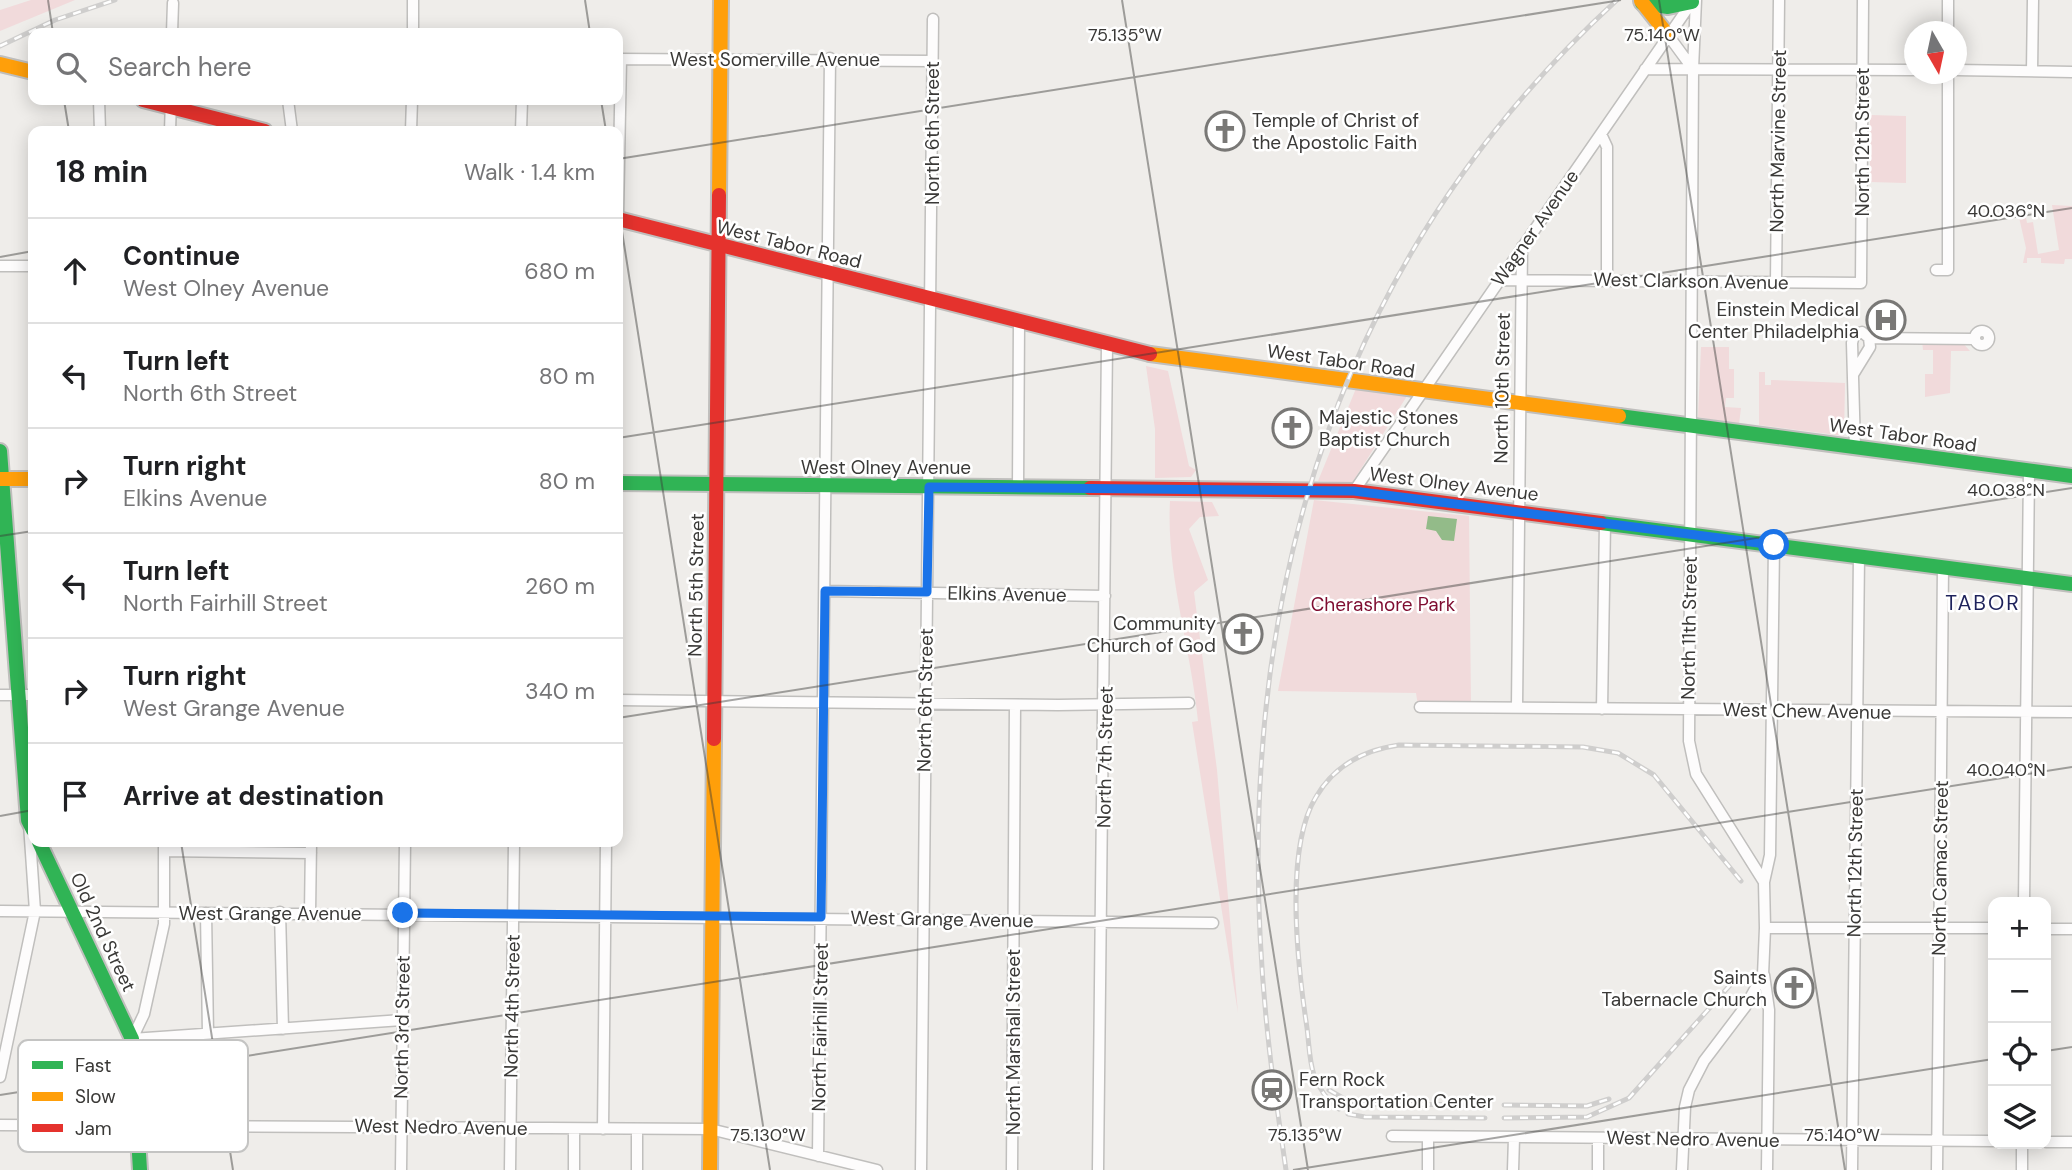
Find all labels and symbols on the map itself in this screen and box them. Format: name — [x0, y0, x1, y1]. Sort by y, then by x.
north arrow — [1904, 21, 1967, 84]
text: 75.135°W — [1088, 23, 1162, 47]
text: 75.140°W — [1624, 23, 1700, 47]
street label: West Somerville Avenue — [670, 47, 880, 72]
street label: North Marvine Street — [1764, 49, 1792, 233]
street label: North 6th Street — [920, 61, 945, 205]
street label: North 12th Street — [1850, 68, 1875, 217]
place label: Temple of Christ of the Apostolic Faith — [1252, 108, 1419, 155]
church icon: Temple of Christ of the Apostolic Faith — [1204, 110, 1246, 152]
street label: Wagner Avenue — [1486, 165, 1584, 291]
text: 40.036°N — [1967, 199, 2045, 223]
street label: West Tabor Road — [714, 214, 864, 274]
street label: West Clarkson Avenue — [1593, 267, 1789, 295]
place label: Einstein Medical Center Philadelphia — [1688, 297, 1859, 344]
hospital icon: Einstein Medical Center Philadelphia — [1865, 299, 1907, 341]
street label: North 10th Street — [1488, 312, 1516, 464]
street label: West Tabor Road — [1266, 338, 1416, 384]
place label: Majestic Stones Baptist Church — [1319, 405, 1458, 452]
church icon: Majestic Stones Baptist Church — [1271, 407, 1313, 449]
street label: West Tabor Road — [1828, 412, 1978, 458]
street label: West Olney Avenue — [801, 455, 971, 480]
street label: West Olney Avenue — [1368, 461, 1540, 507]
text: 40.038°N — [1967, 478, 2045, 502]
street label: North 5th Street — [682, 513, 710, 657]
route start — [1758, 529, 1789, 560]
street label: North 11th Street — [1675, 556, 1703, 700]
street label: Elkins Avenue — [947, 580, 1067, 608]
district label: TABOR — [1945, 589, 2021, 617]
park label: Cherashore Park — [1311, 592, 1456, 617]
place label: Community Church of God — [1087, 611, 1216, 658]
church icon: Community Church of God — [1222, 613, 1264, 655]
street label: North 6th Street — [911, 628, 939, 772]
street label: North 7th Street — [1091, 686, 1119, 828]
street label: West Chew Avenue — [1722, 697, 1892, 725]
text: 40.040°N — [1966, 758, 2046, 782]
street label: North Camac Street — [1926, 780, 1954, 956]
street label: North 12th Street — [1841, 788, 1869, 938]
street label: Old 2nd Street — [65, 868, 141, 996]
route end — [387, 897, 418, 928]
street label: West Grange Avenue — [178, 901, 362, 926]
street label: West Grange Avenue — [850, 905, 1034, 933]
street label: North 4th Street — [498, 934, 526, 1078]
street label: North Fairhill Street — [806, 942, 834, 1112]
street label: North Marshall Street — [1001, 949, 1026, 1135]
street label: North 3rd Street — [388, 955, 416, 1099]
place label: Saints Tabernacle Church — [1602, 965, 1767, 1012]
church icon: Saints Tabernacle Church — [1773, 967, 1815, 1009]
legend — [18, 1040, 248, 1152]
text: Fast — [75, 1053, 111, 1078]
place label: Fern Rock Transportation Center — [1299, 1067, 1494, 1114]
station icon: Fern Rock Transportation Center — [1251, 1069, 1293, 1111]
text: Slow — [75, 1084, 116, 1109]
street label: West Nedro Avenue — [354, 1113, 528, 1141]
text: Jam — [75, 1116, 112, 1141]
text: 75.130°W — [730, 1123, 806, 1147]
text: 75.135°W — [1268, 1123, 1342, 1147]
text: 75.140°W — [1804, 1123, 1880, 1147]
street label: West Nedro Avenue — [1606, 1125, 1780, 1153]

